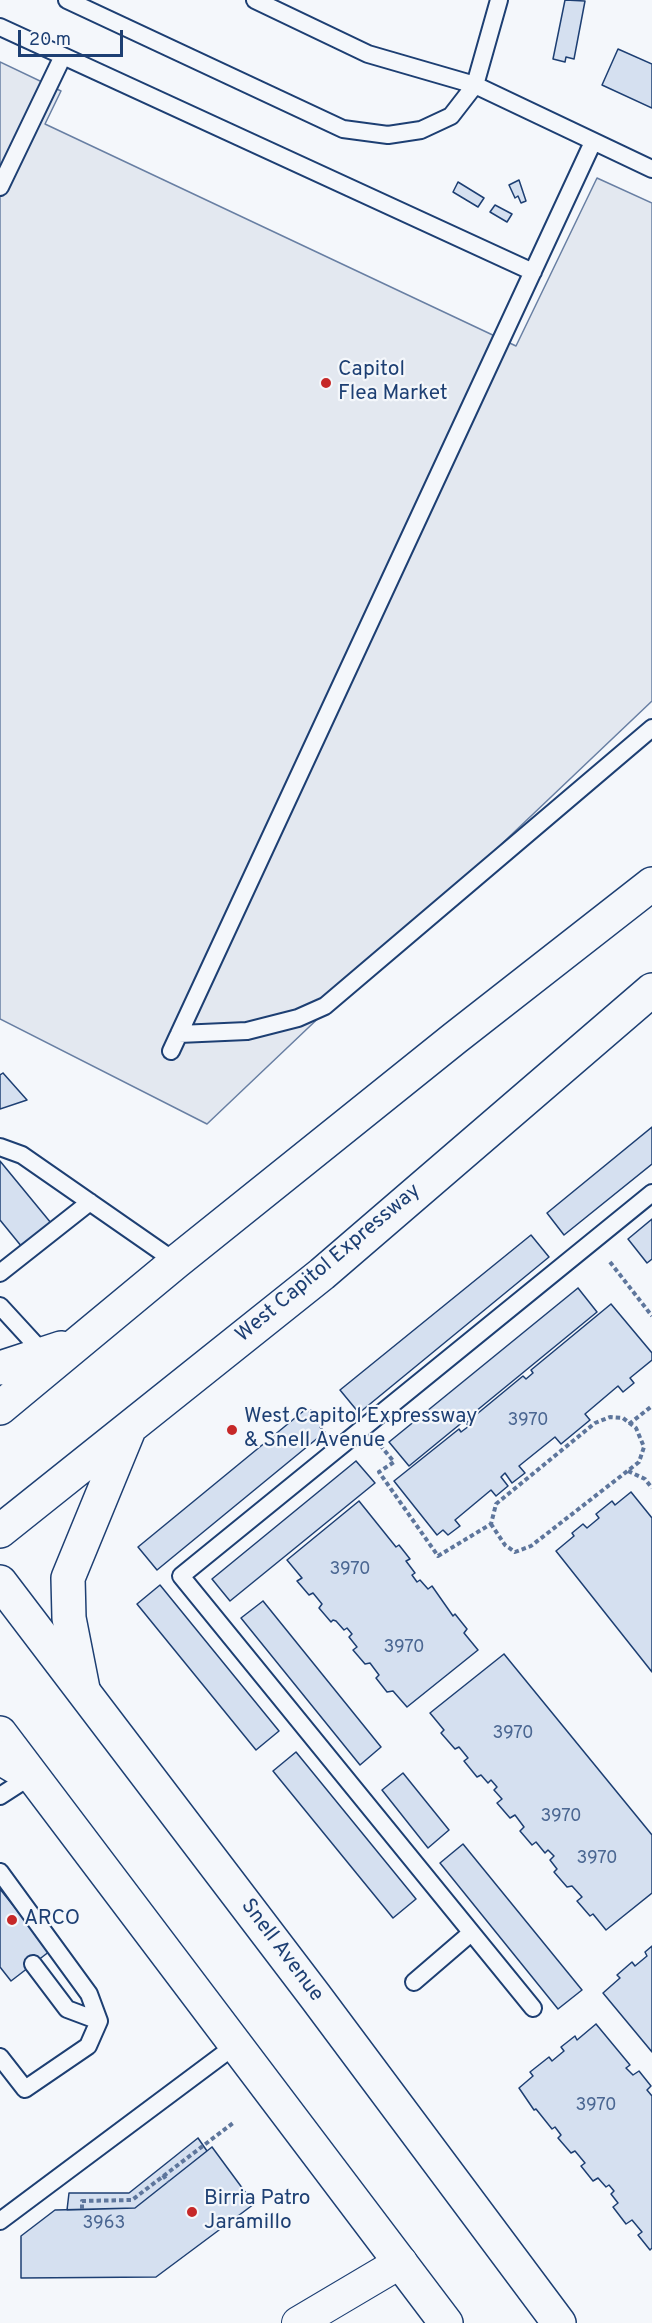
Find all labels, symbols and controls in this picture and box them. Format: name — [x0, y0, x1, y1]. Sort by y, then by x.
scale bar — [21, 18, 126, 56]
text: 20 m — [29, 29, 71, 52]
place label: Capitol Flea Market — [338, 358, 448, 408]
marker: Capitol Flea Market — [319, 376, 333, 390]
street label: West Capitol Expressway — [232, 1179, 426, 1349]
place label: West Capitol Expressway & Snell Avenue — [244, 1405, 477, 1455]
house number: 3970 — [507, 1410, 549, 1432]
marker: West Capitol Expressway & Snell Avenue — [225, 1423, 239, 1437]
house number: 3970 — [329, 1559, 371, 1581]
house number: 3970 — [383, 1637, 425, 1659]
house number: 3970 — [492, 1723, 534, 1745]
house number: 3970 — [540, 1806, 582, 1828]
house number: 3970 — [576, 1848, 618, 1870]
street label: Snell Avenue — [234, 1895, 328, 2007]
place label: ARCO — [24, 1907, 80, 1933]
marker: ARCO — [5, 1913, 19, 1927]
house number: 3970 — [575, 2095, 617, 2117]
place label: Birria Patro Jaramillo — [204, 2187, 311, 2237]
marker: Birria Patro Jaramillo — [185, 2205, 199, 2219]
house number: 3963 — [83, 2213, 125, 2235]

